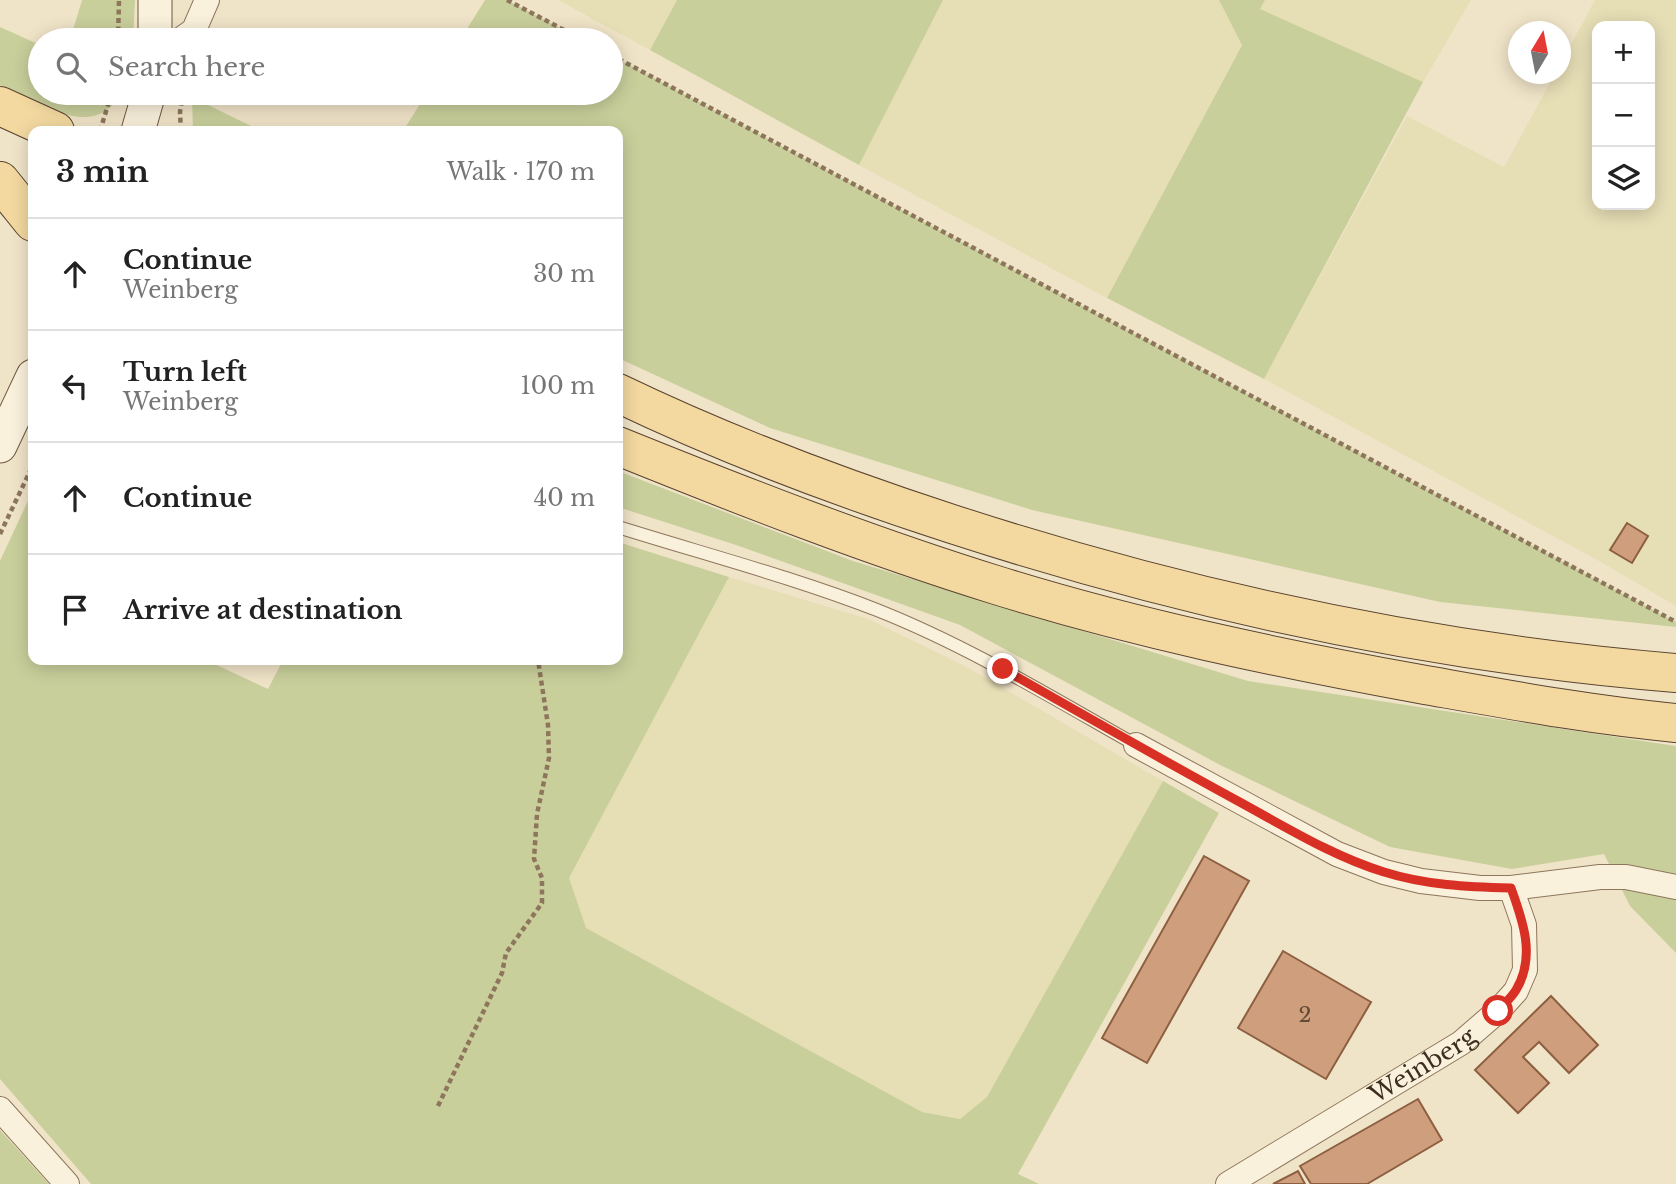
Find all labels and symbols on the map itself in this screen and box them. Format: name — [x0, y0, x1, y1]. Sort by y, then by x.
north arrow — [1508, 21, 1571, 84]
route end — [987, 653, 1018, 684]
route start — [1482, 995, 1513, 1026]
house number: 2 — [1299, 1002, 1311, 1028]
street label: Weinberg — [1363, 1021, 1483, 1110]

